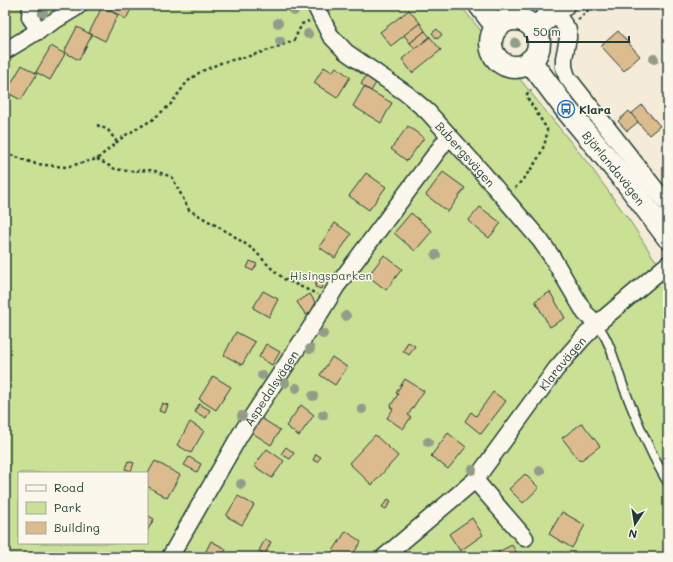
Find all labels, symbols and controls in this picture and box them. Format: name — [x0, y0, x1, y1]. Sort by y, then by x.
scale bar — [527, 18, 629, 44]
text: 50 m — [533, 23, 561, 39]
bus stop icon: Klara — [556, 99, 576, 119]
place label: Klara — [579, 101, 611, 117]
street label: Bubergsvägen — [432, 118, 499, 190]
street label: Björlandavägen — [579, 127, 649, 208]
park label: Hisingsparken — [290, 267, 372, 283]
street label: Klaravägen — [535, 333, 589, 393]
street label: Aspedalsvägen — [240, 347, 302, 429]
legend — [18, 472, 148, 544]
text: Road — [54, 479, 84, 495]
text: Park — [54, 499, 81, 515]
north arrow — [615, 504, 655, 544]
text: Building — [54, 519, 100, 535]
text: N — [627, 526, 638, 542]

